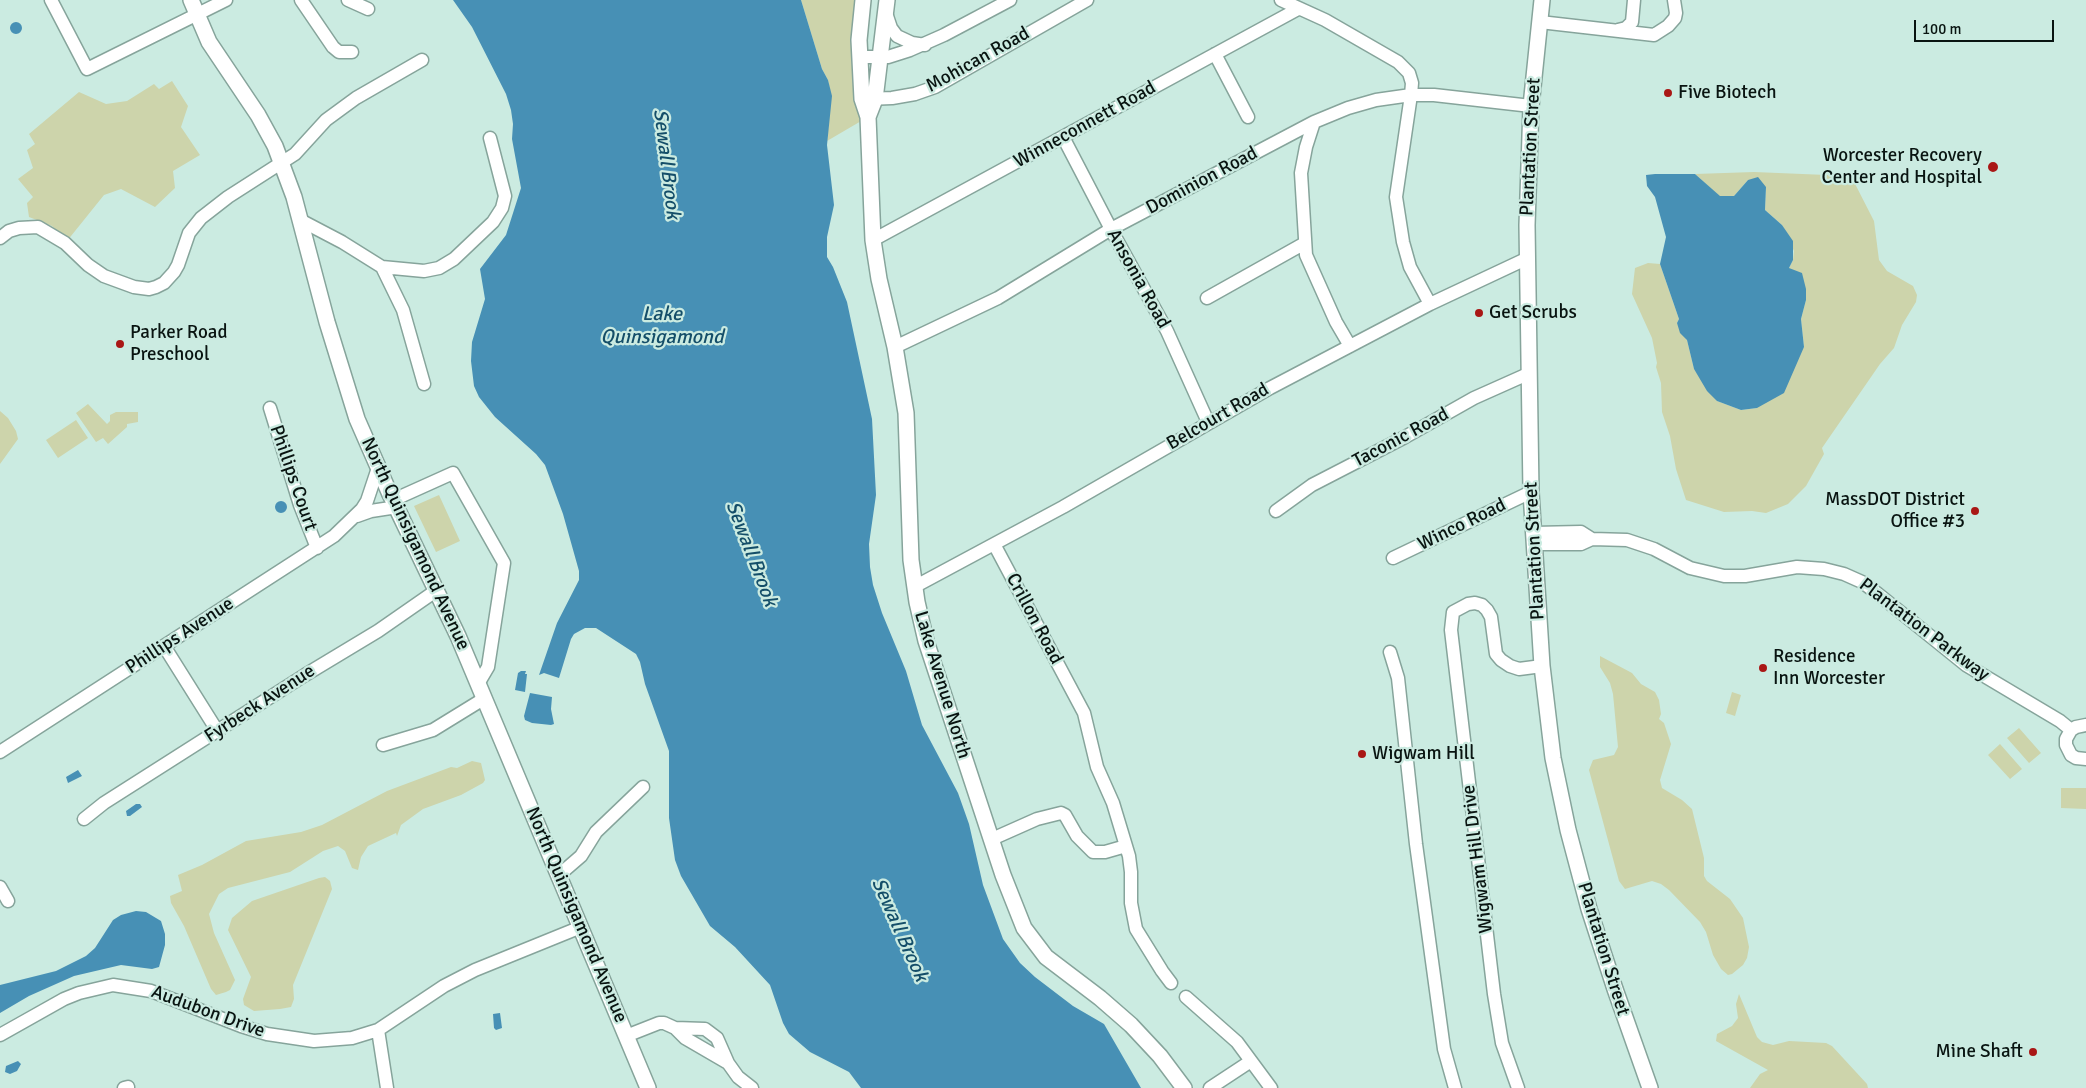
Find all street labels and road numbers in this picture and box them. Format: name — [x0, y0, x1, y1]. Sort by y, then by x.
street label: Mohican Road — [922, 22, 1034, 98]
street label: Winneconnett Road — [1010, 77, 1160, 173]
street label: Plantation Street — [1516, 77, 1546, 217]
street label: Dominion Road — [1142, 142, 1262, 220]
street label: Ansonia Road — [1101, 225, 1175, 333]
street label: Belcourt Road — [1163, 379, 1273, 455]
street label: Taconic Road — [1349, 403, 1453, 473]
street label: Phillips Court — [264, 422, 322, 534]
street label: North Quinsigamond Avenue — [356, 434, 474, 654]
street label: Plantation Street — [1520, 481, 1550, 621]
street label: Winco Road — [1414, 494, 1510, 556]
street label: Crillon Road — [1001, 570, 1067, 668]
street label: Plantation Parkway — [1854, 574, 1994, 686]
street label: Phillips Avenue — [122, 593, 238, 679]
street label: Lake Avenue North — [909, 609, 975, 761]
street label: Fyrbeck Avenue — [201, 660, 319, 748]
street label: Wigwam Hill Drive — [1458, 783, 1498, 935]
street label: North Quinsigamond Avenue — [520, 804, 632, 1026]
street label: Plantation Street — [1572, 880, 1634, 1018]
street label: Audubon Drive — [148, 981, 268, 1043]

